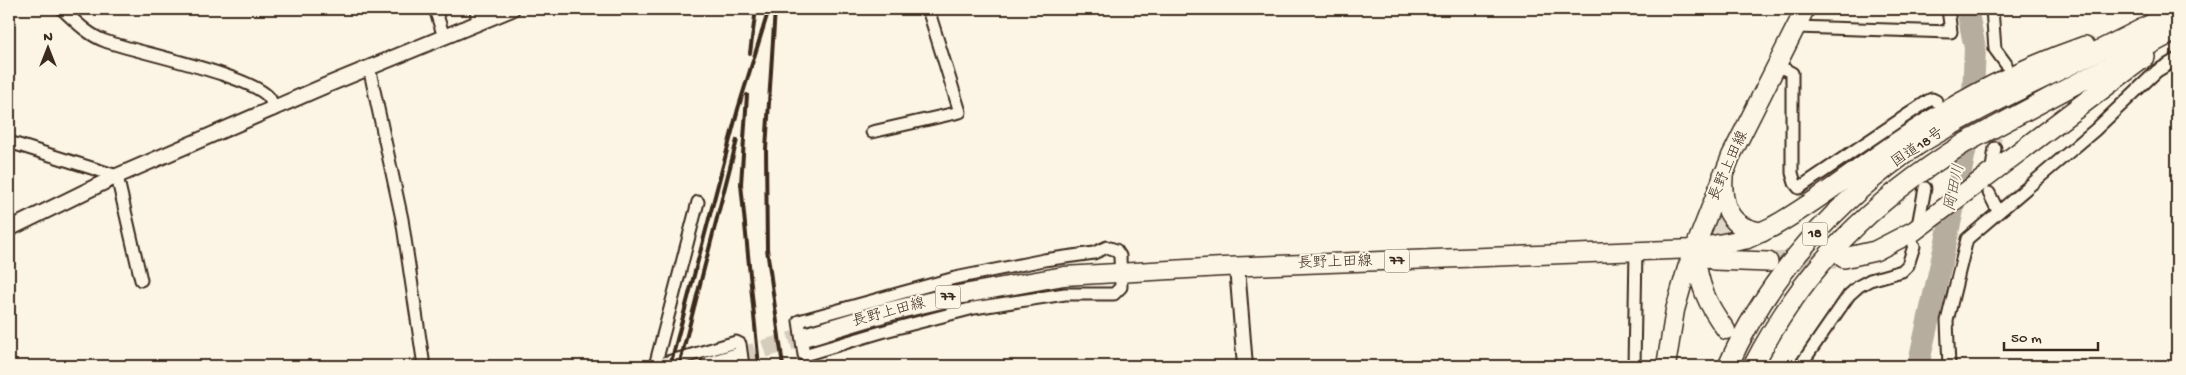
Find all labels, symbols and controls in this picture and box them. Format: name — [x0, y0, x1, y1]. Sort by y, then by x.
north arrow — [22, 22, 72, 72]
text: N — [43, 29, 53, 46]
street label: 国道18号 — [1888, 124, 1948, 172]
street label: 長野上田線 — [1705, 128, 1752, 204]
water label: 岡田川 — [1941, 162, 1970, 213]
road number: 18 — [1802, 222, 1828, 245]
road number: 77 — [1384, 250, 1410, 272]
street label: 長野上田線 — [1297, 252, 1373, 273]
road number: 77 — [936, 286, 960, 308]
street label: 長野上田線 — [850, 294, 928, 331]
scale bar — [2004, 320, 2097, 352]
text: 50 m — [2011, 330, 2042, 348]

